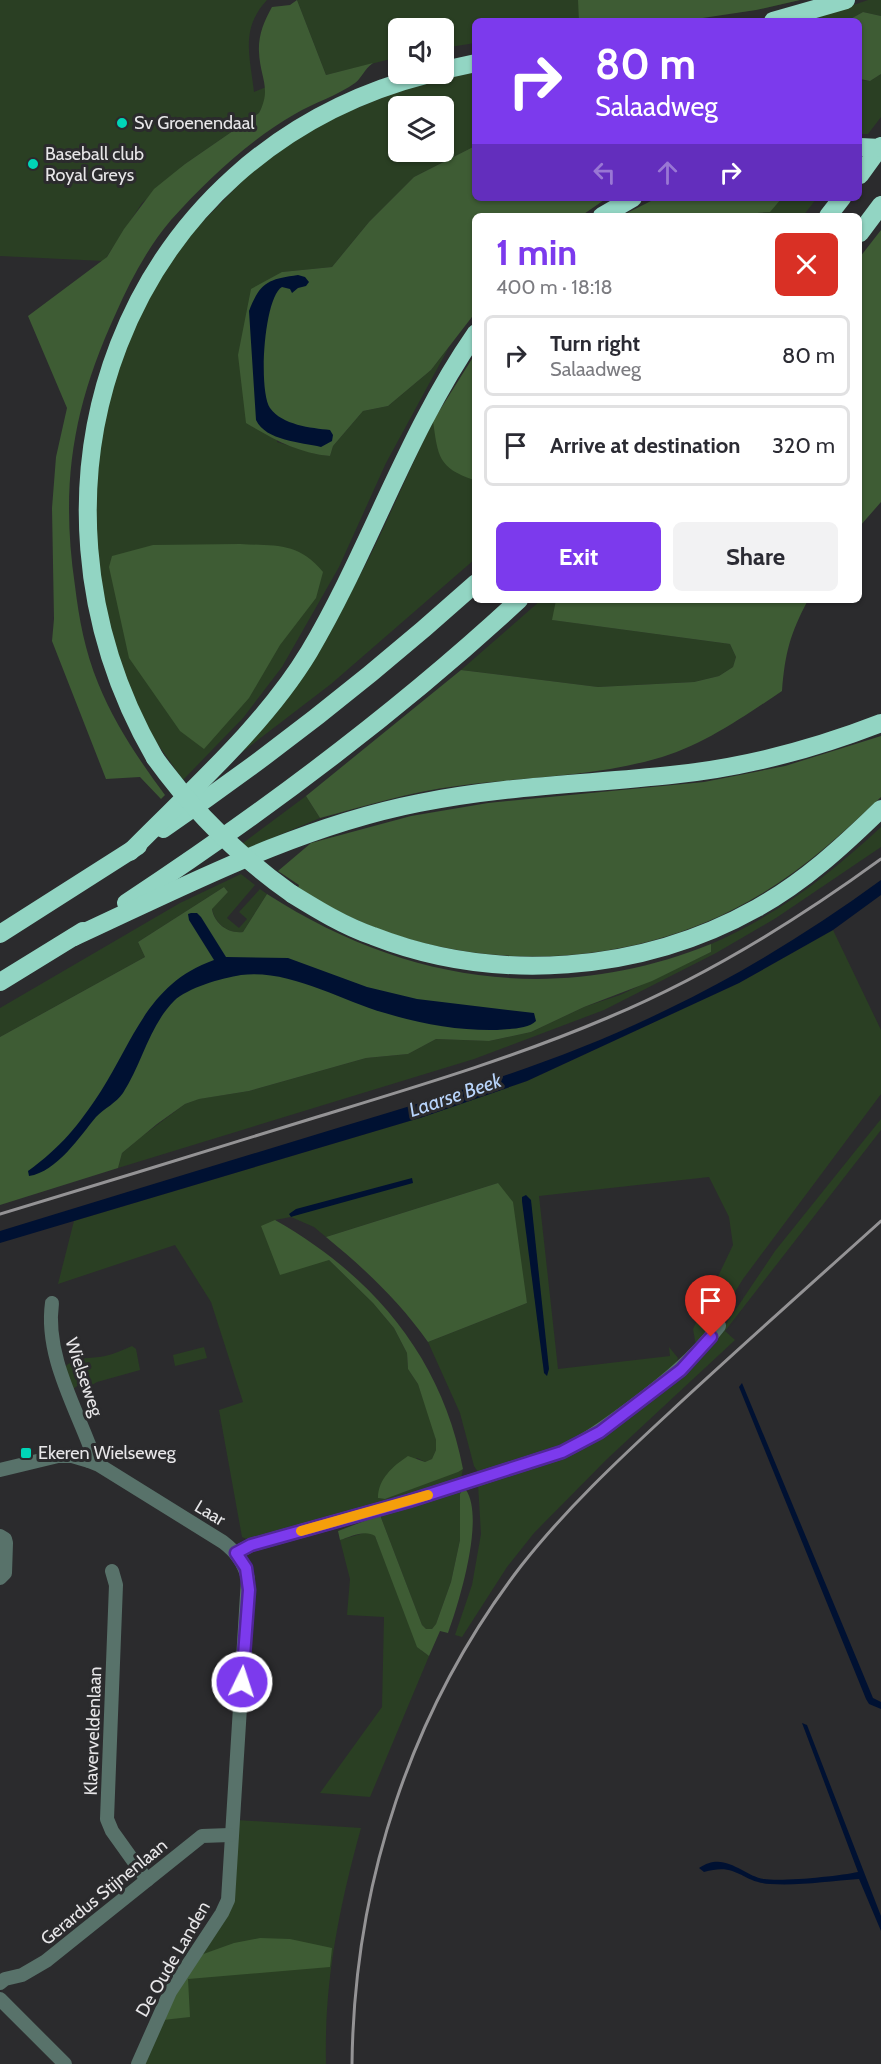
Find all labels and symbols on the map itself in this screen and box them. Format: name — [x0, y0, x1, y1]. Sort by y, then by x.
place label: Sv Groenendaal — [134, 112, 255, 134]
marker: Sv Groenendaal — [115, 116, 129, 130]
place label: Baseball club Royal Greys — [45, 143, 144, 186]
marker: Baseball club Royal Greys — [26, 157, 40, 171]
water label: Laarse Beek — [406, 1068, 506, 1122]
pin — [685, 1275, 736, 1337]
street label: Wielseweg — [60, 1335, 108, 1420]
place label: Ekeren Wielseweg — [38, 1442, 177, 1464]
marker: Ekeren Wielseweg — [19, 1446, 33, 1460]
street label: Laar — [191, 1495, 230, 1531]
position arrow — [210, 1650, 274, 1714]
street label: Klaverveldenlaan — [80, 1666, 106, 1796]
street label: Gerardus Stijnenlaan — [36, 1834, 172, 1950]
street label: De Oude Landen — [131, 1897, 215, 2021]

